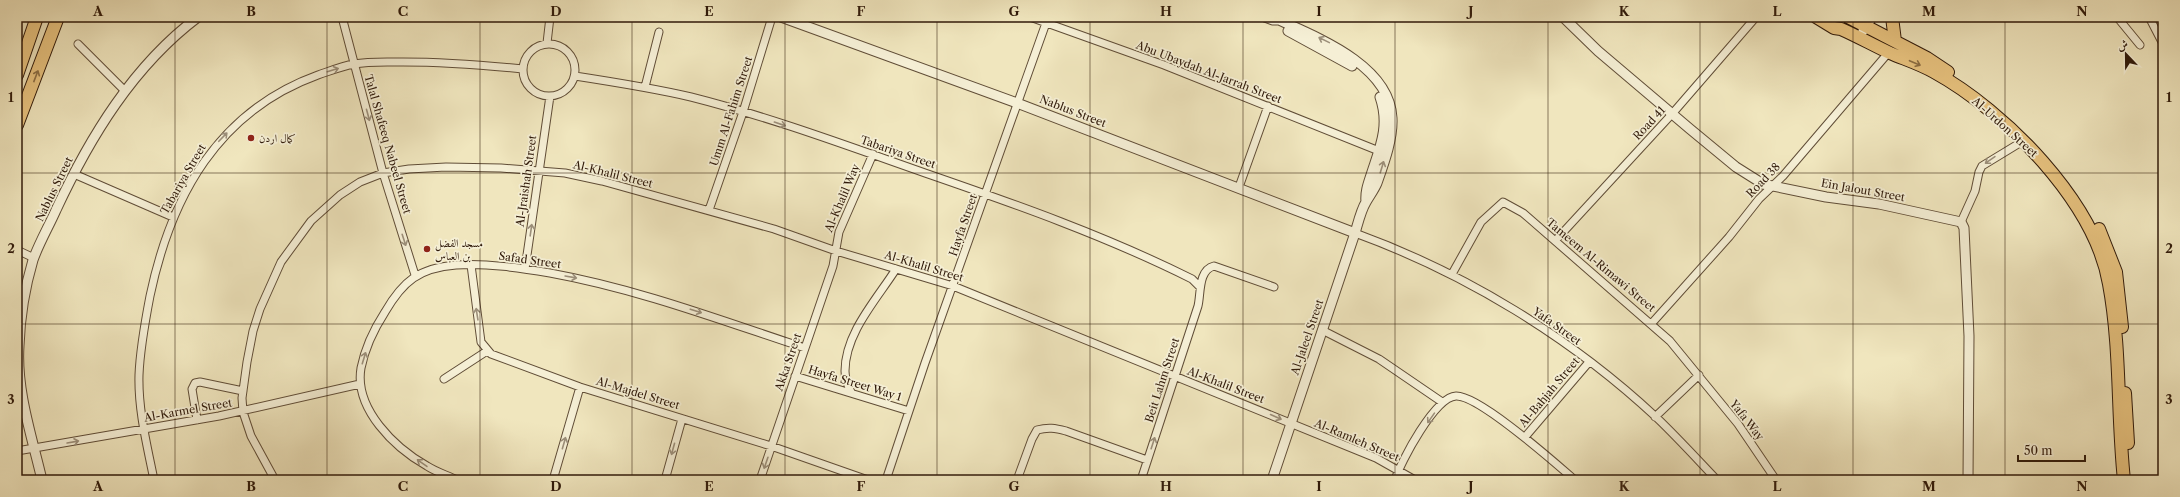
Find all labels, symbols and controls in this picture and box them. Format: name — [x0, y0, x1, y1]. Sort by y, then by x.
text: A — [92, 3, 104, 19]
text: B — [246, 3, 256, 19]
text: C — [398, 3, 408, 19]
text: D — [550, 3, 562, 19]
text: E — [704, 3, 714, 19]
text: F — [857, 3, 866, 19]
text: G — [1008, 3, 1020, 19]
text: H — [1160, 3, 1172, 19]
text: I — [1316, 3, 1322, 19]
text: J — [1466, 3, 1474, 19]
text: K — [1619, 3, 1630, 19]
text: L — [1773, 3, 1782, 19]
text: M — [1922, 3, 1936, 19]
text: N — [2076, 3, 2088, 19]
north arrow — [2106, 34, 2146, 74]
one-way arrow — [1318, 36, 1330, 43]
text: ش — [2115, 36, 2130, 53]
street label: Abu Ubaydah Al-Jarrah Street — [1133, 37, 1284, 106]
street label: Umm Al-Fahim Street — [707, 54, 755, 168]
one-way arrow — [1908, 60, 1920, 68]
one-way arrow — [326, 66, 339, 73]
one-way arrow — [32, 70, 40, 82]
street label: Talal Shafeeq Nabeel Street — [361, 73, 415, 215]
text: 1 — [8, 89, 14, 105]
text: 1 — [2166, 89, 2172, 105]
street label: Nablus Street — [1038, 92, 1108, 130]
street label: Al-Urdon Street — [1969, 93, 2041, 160]
street label: Road 41 — [1630, 103, 1668, 143]
one-way arrow — [364, 108, 372, 121]
one-way arrow — [774, 121, 787, 128]
place label: كمال اردن — [259, 131, 295, 145]
one-way arrow — [219, 132, 228, 142]
marker: كمال اردن — [246, 133, 256, 143]
street label: Tabariya Street — [858, 133, 938, 171]
street label: Al-Jraishah Street — [512, 134, 539, 229]
street label: Tabariya Street — [157, 141, 209, 217]
street label: Nablus Street — [32, 154, 76, 224]
one-way arrow — [1984, 156, 1995, 164]
street label: Al-Khalil Street — [571, 157, 654, 191]
one-way arrow — [1379, 160, 1386, 173]
street label: Road 38 — [1743, 160, 1783, 200]
street label: Al-Khalil Way — [821, 161, 863, 235]
street label: Ein Jalout Street — [1820, 176, 1906, 204]
street label: Hayfa Street — [946, 192, 980, 258]
street label: Tameem Al-Rimawi Street — [1544, 215, 1659, 315]
one-way arrow — [527, 224, 535, 237]
one-way arrow — [401, 233, 408, 246]
place label: مسجد الفضل بن العباس — [435, 236, 483, 263]
text: 2 — [7, 240, 15, 256]
text: 2 — [2165, 240, 2173, 256]
marker: مسجد الفضل بن العباس — [422, 244, 432, 254]
street label: Al-Khalil Street — [882, 247, 965, 285]
street label: Safad Street — [498, 249, 562, 271]
one-way arrow — [564, 273, 577, 281]
street label: Al-Jaleel Street — [1287, 297, 1327, 378]
street label: Yafa Street — [1529, 304, 1584, 348]
one-way arrow — [473, 308, 481, 321]
one-way arrow — [689, 308, 701, 316]
street label: Akka Street — [771, 331, 804, 394]
street label: Beit Lahm Street — [1142, 336, 1182, 424]
one-way arrow — [361, 351, 368, 364]
street label: Al-Bahjah Street — [1515, 354, 1582, 430]
street label: Hayfa Street Way 1 — [807, 362, 904, 404]
street label: Al-Khalil Street — [1184, 363, 1267, 406]
street label: Al-Majdel Street — [594, 373, 682, 412]
text: 3 — [7, 391, 15, 407]
text: 3 — [2165, 391, 2173, 407]
street label: Al-Karmel Street — [142, 395, 233, 425]
street label: Yafa Way — [1726, 396, 1768, 444]
one-way arrow — [1427, 412, 1435, 423]
one-way arrow — [1269, 414, 1281, 421]
street label: Al-Ramleh Street — [1312, 415, 1402, 464]
one-way arrow — [560, 436, 568, 449]
one-way arrow — [1149, 437, 1157, 449]
scale bar — [2018, 437, 2085, 463]
one-way arrow — [66, 438, 79, 446]
one-way arrow — [669, 443, 676, 456]
text: 50 m — [2024, 443, 2053, 458]
one-way arrow — [761, 457, 769, 469]
one-way arrow — [417, 459, 428, 467]
text: A — [92, 478, 104, 494]
text: B — [246, 478, 256, 494]
text: C — [398, 478, 408, 494]
text: D — [550, 478, 562, 494]
text: E — [704, 478, 714, 494]
text: F — [857, 478, 866, 494]
text: G — [1008, 478, 1020, 494]
text: H — [1160, 478, 1172, 494]
text: I — [1316, 478, 1322, 494]
text: J — [1466, 478, 1474, 494]
text: K — [1619, 478, 1630, 494]
text: L — [1773, 478, 1782, 494]
text: M — [1922, 478, 1936, 494]
text: N — [2076, 478, 2088, 494]

